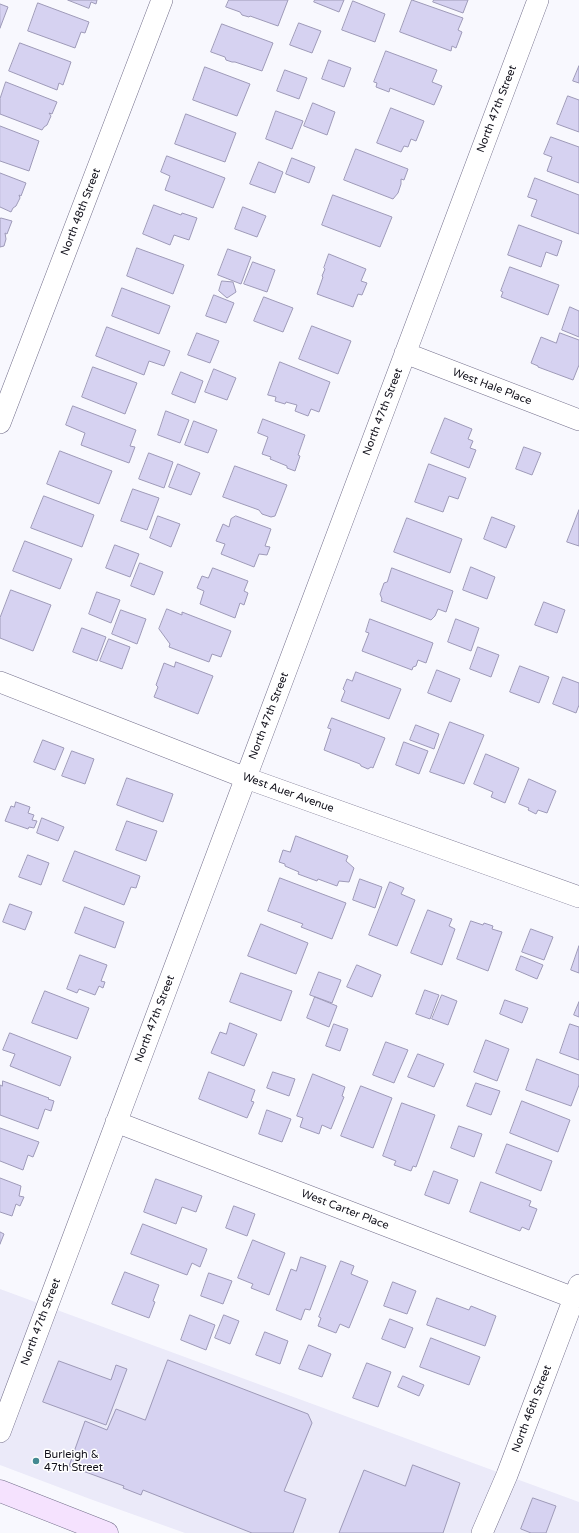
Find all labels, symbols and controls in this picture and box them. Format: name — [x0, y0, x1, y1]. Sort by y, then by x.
street label: North 47th Street — [474, 64, 520, 154]
street label: North 48th Street — [58, 167, 104, 257]
street label: West Hale Place — [451, 366, 533, 408]
street label: North 47th Street — [360, 367, 406, 457]
street label: North 47th Street — [246, 671, 292, 761]
street label: West Auer Avenue — [240, 770, 336, 816]
street label: North 47th Street — [132, 974, 178, 1064]
street label: West Carter Place — [299, 1187, 391, 1233]
street label: North 47th Street — [18, 1277, 64, 1367]
street label: North 46th Street — [509, 1364, 555, 1454]
place label: Burleigh & 47th Street — [44, 1448, 103, 1474]
marker: Burleigh & 47th Street — [31, 1456, 41, 1466]

